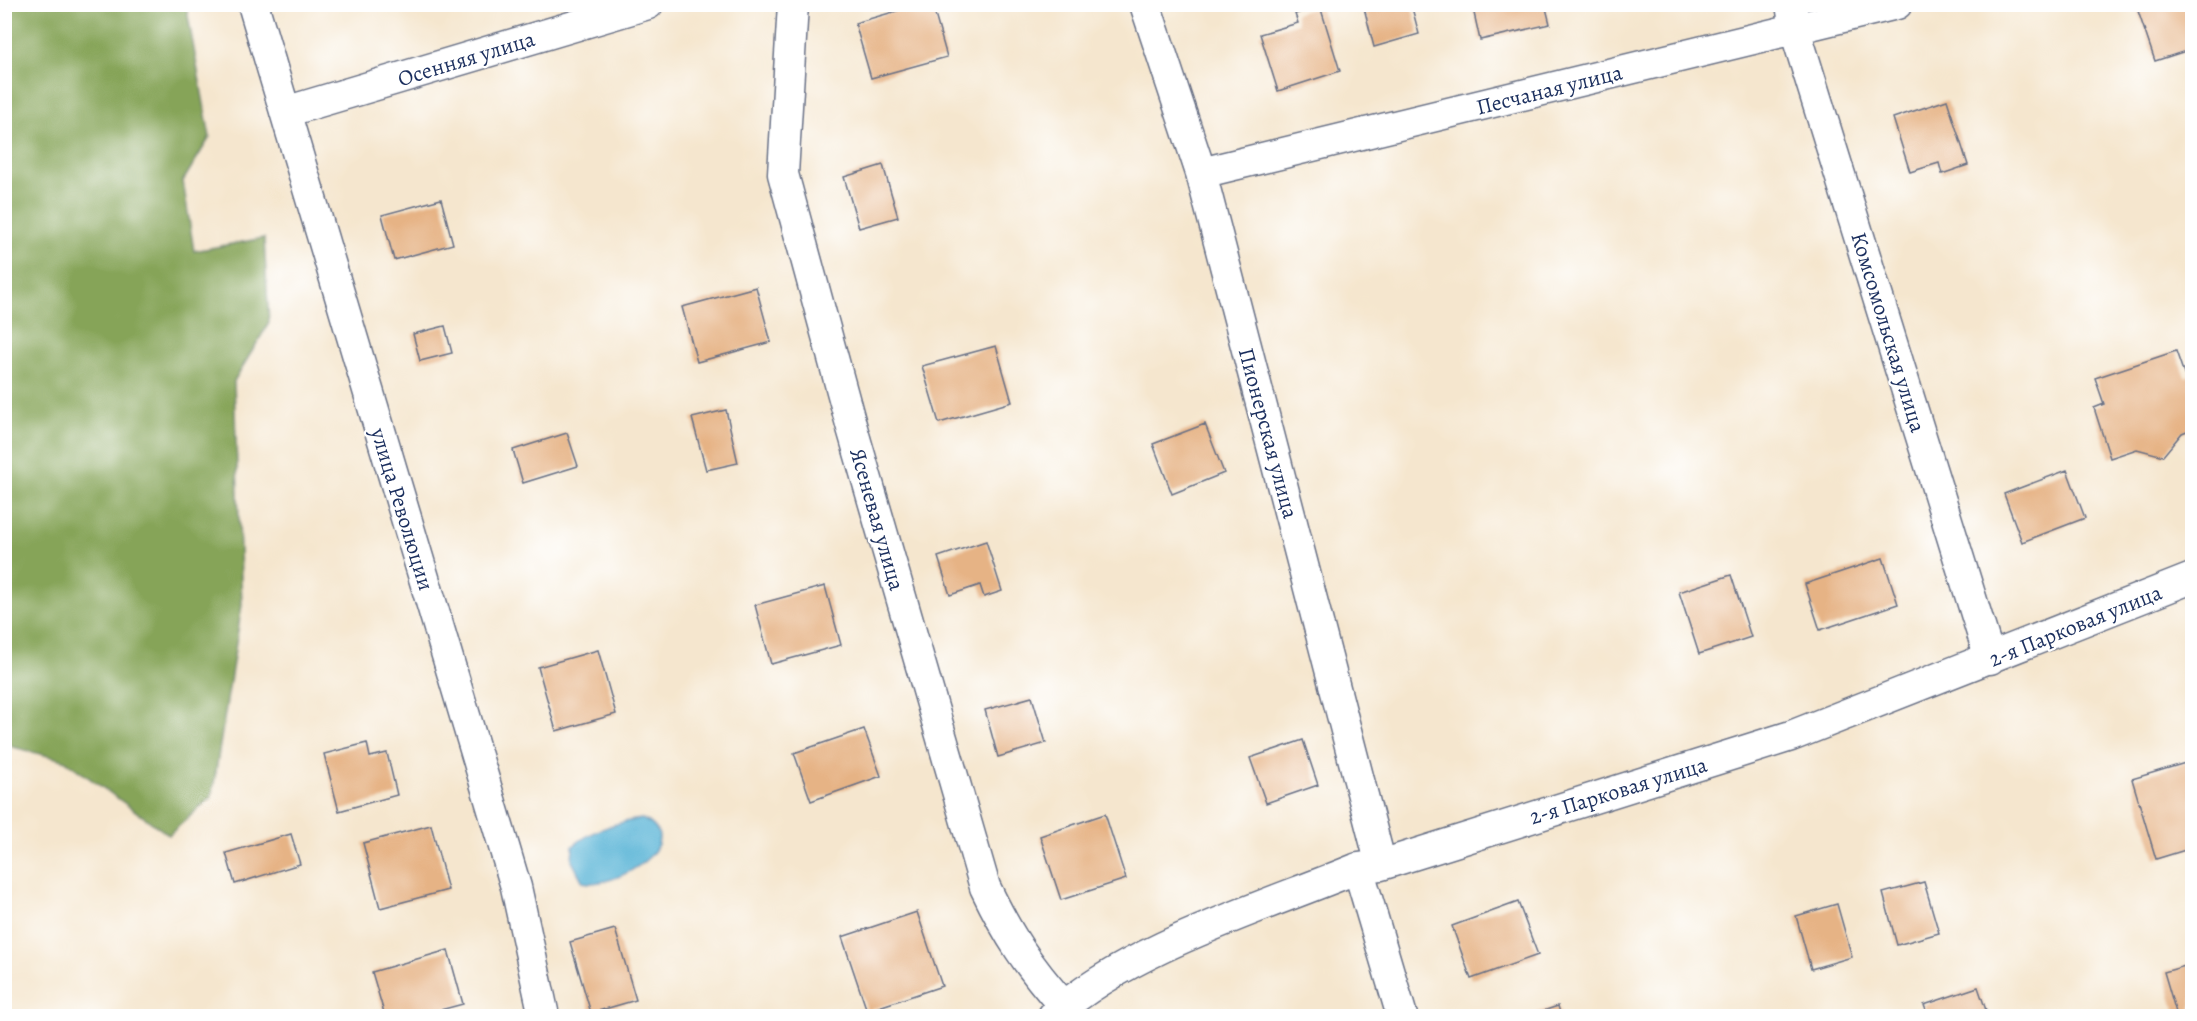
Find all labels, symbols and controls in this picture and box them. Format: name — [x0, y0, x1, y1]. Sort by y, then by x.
street label: Осенняя улица — [394, 24, 539, 94]
street label: Песчаная улица — [1473, 57, 1626, 123]
street label: Комсомольская улица — [1843, 229, 1933, 437]
street label: Пионерская улица — [1231, 345, 1305, 523]
street label: улица Революции — [363, 423, 441, 594]
street label: Ясеневая улица — [842, 445, 912, 595]
street label: 2-я Парковая улица — [1984, 577, 2167, 674]
street label: 2-я Парковая улица — [1526, 749, 1712, 832]

